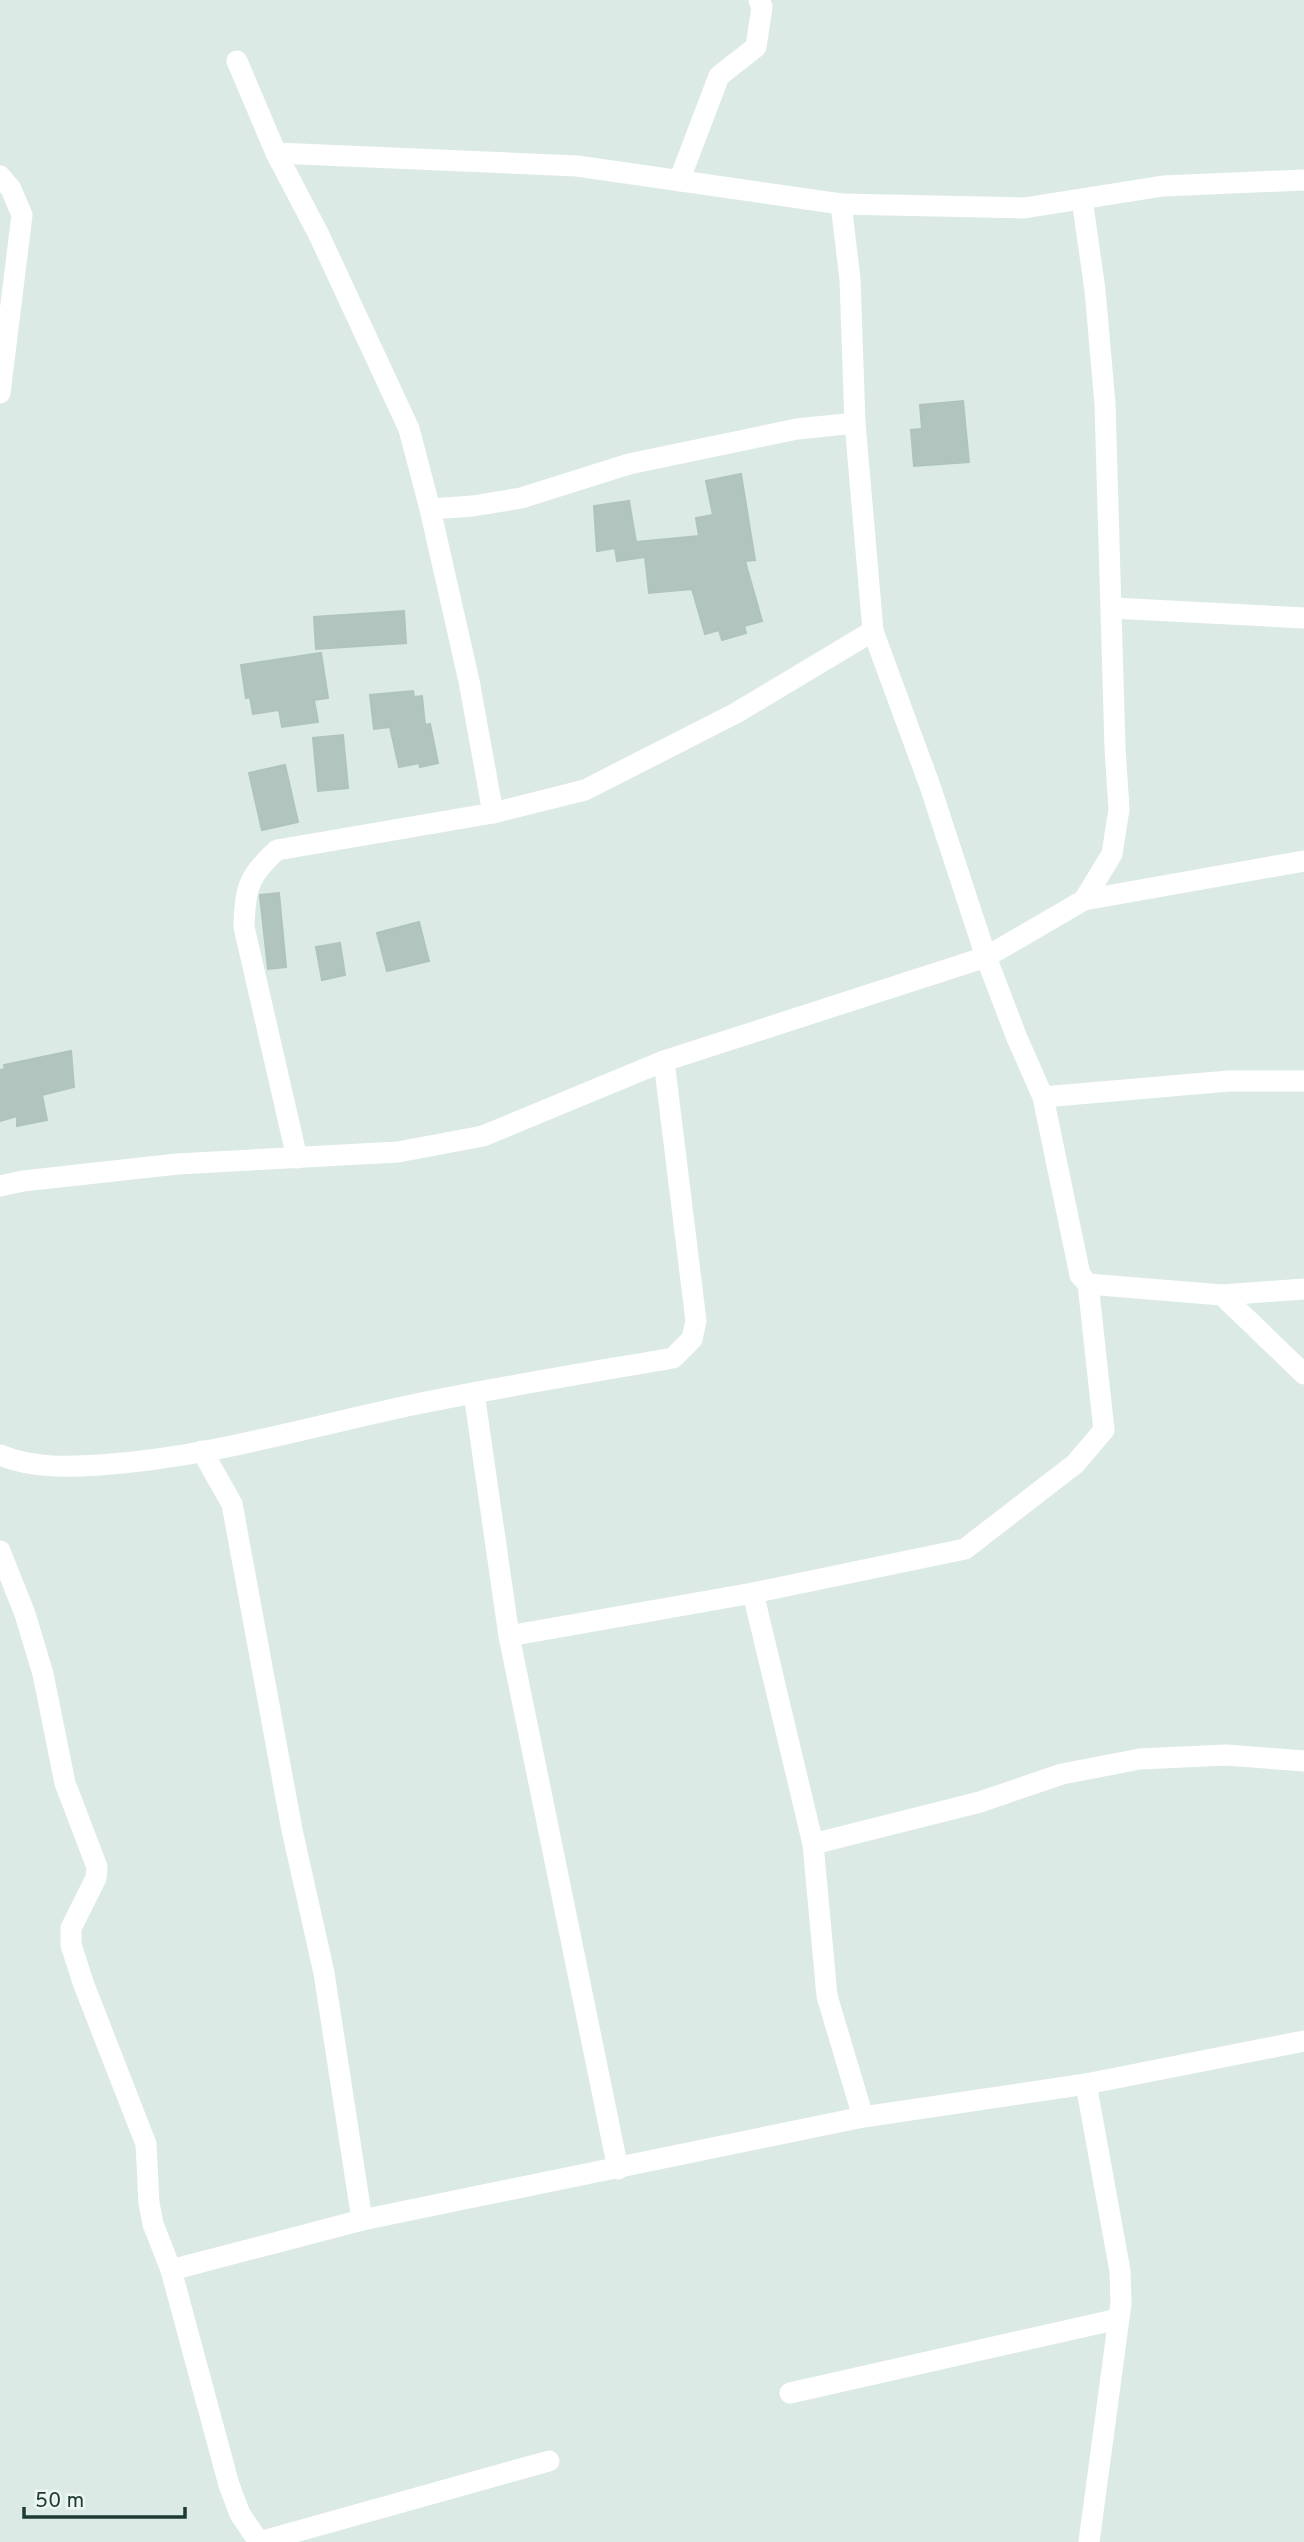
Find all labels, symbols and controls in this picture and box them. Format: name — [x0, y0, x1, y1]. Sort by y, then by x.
scale bar — [24, 2476, 186, 2520]
text: 50 m — [35, 2488, 84, 2515]

